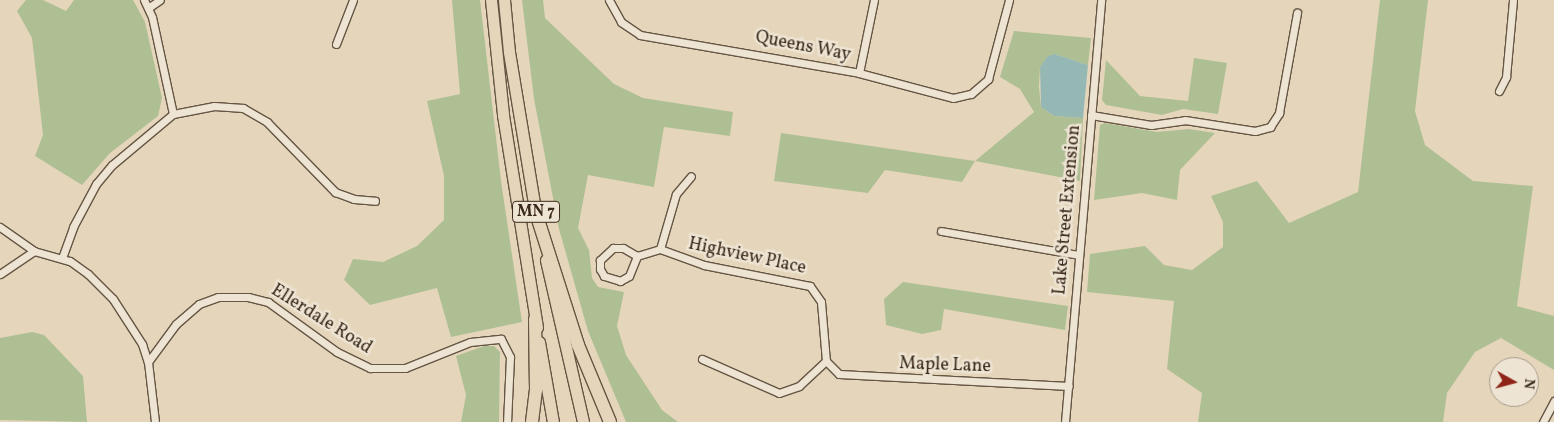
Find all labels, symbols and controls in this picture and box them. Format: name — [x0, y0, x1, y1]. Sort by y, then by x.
street label: Queens Way — [753, 27, 853, 67]
street label: Lake Street Extension — [1050, 124, 1086, 296]
road number: MN 7 — [511, 198, 561, 226]
street label: Highview Place — [686, 234, 808, 280]
street label: Ellerdale Road — [267, 280, 375, 360]
street label: Maple Lane — [899, 354, 991, 378]
north arrow — [1489, 357, 1539, 407]
text: N — [1518, 378, 1538, 390]

